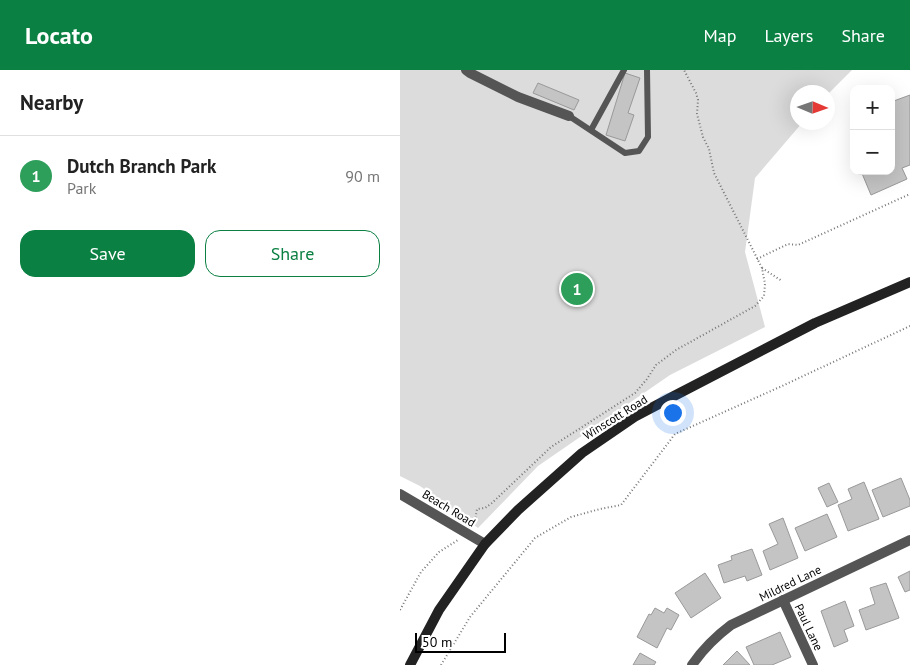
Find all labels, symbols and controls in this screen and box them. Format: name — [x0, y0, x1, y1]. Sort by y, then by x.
text: Locato — [25, 20, 93, 51]
text: Map — [704, 24, 736, 47]
text: Layers — [764, 24, 813, 47]
text: Share — [841, 24, 885, 47]
north arrow — [790, 85, 835, 130]
map controls — [850, 85, 895, 175]
button: + — [850, 85, 895, 130]
text: Nearby — [20, 89, 83, 116]
button: − — [850, 130, 895, 175]
text: Dutch Branch Park — [67, 154, 216, 178]
text: 1 — [31, 166, 41, 186]
text: 90 m — [345, 166, 380, 186]
text: Park — [67, 178, 96, 198]
button: Save — [20, 230, 195, 277]
button: Share — [205, 230, 380, 277]
pin: 1 — [561, 270, 593, 308]
street label: Winscott Road — [580, 391, 650, 443]
your location — [660, 400, 686, 426]
street label: Beach Road — [420, 486, 478, 530]
street label: Mildred Lane — [757, 562, 823, 604]
street label: Paul Lane — [792, 601, 826, 653]
scale bar — [415, 630, 506, 653]
text: 50 m — [422, 633, 452, 651]

